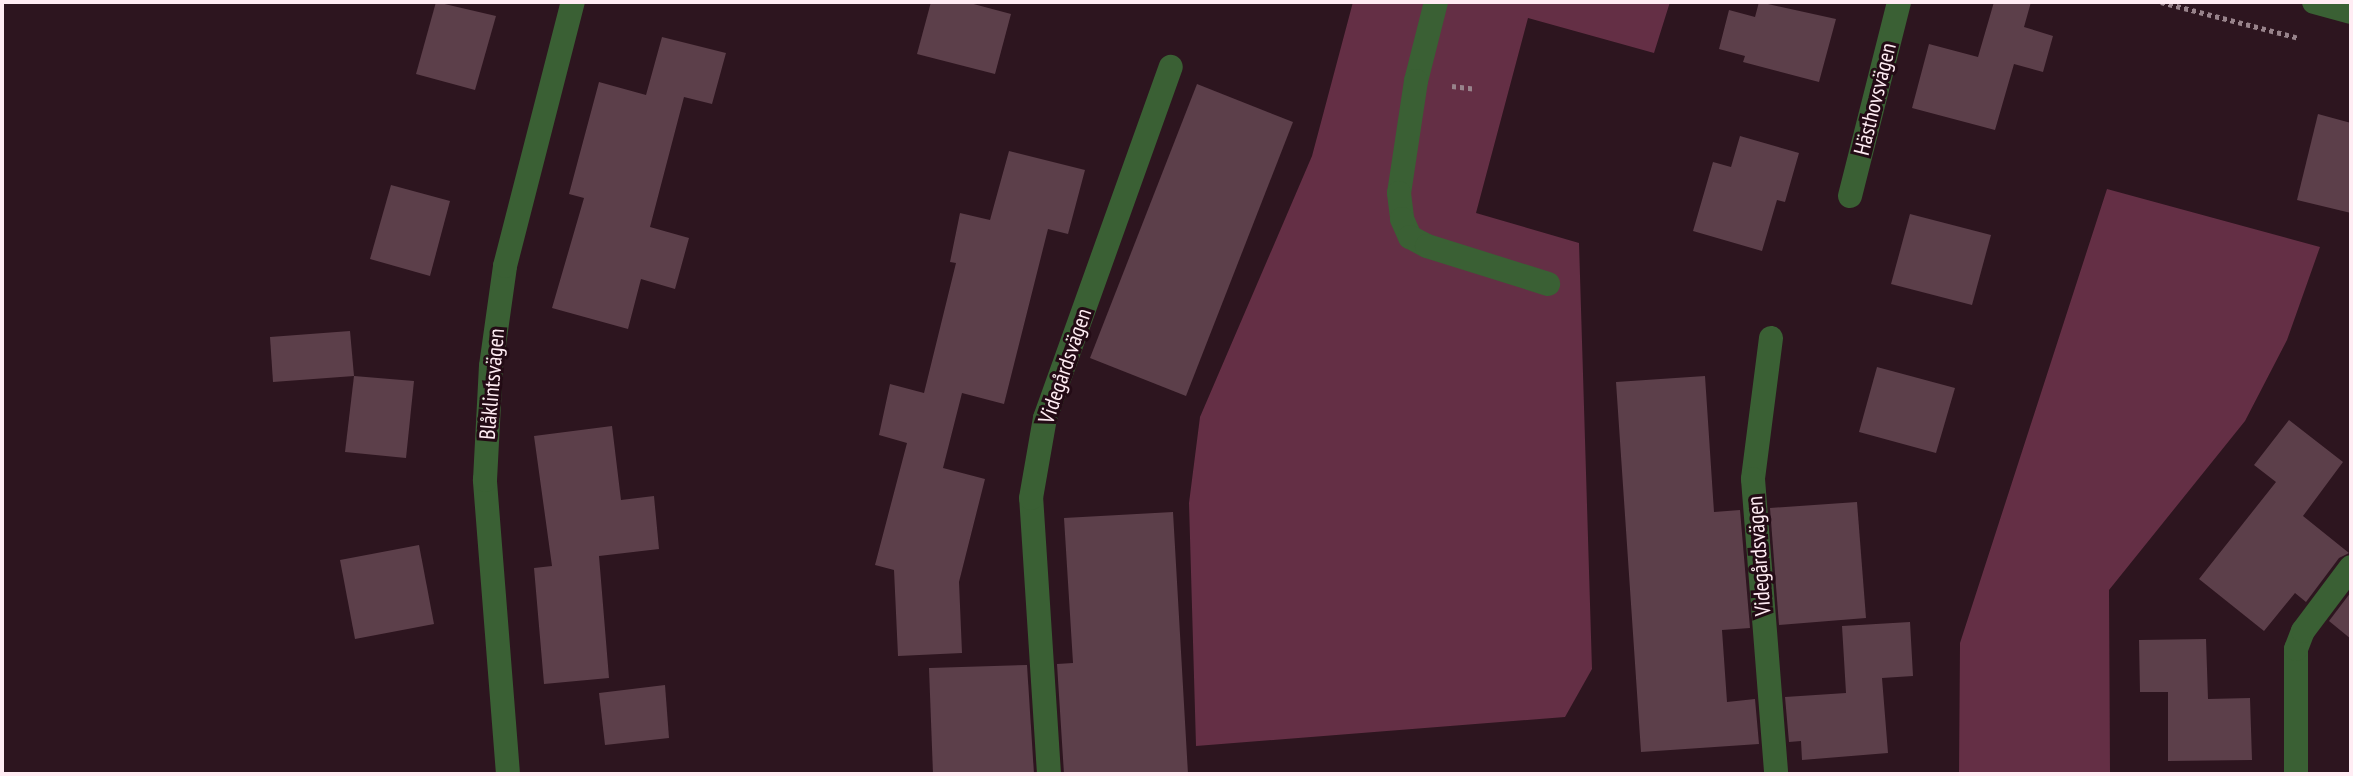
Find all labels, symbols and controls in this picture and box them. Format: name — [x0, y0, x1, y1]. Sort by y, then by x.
street label: Hästhovsvägen — [1848, 40, 1902, 158]
street label: Videgårdsvägen — [1033, 305, 1097, 427]
street label: Blåklintsvägen — [474, 327, 510, 441]
street label: Videgårdsvägen — [1742, 495, 1776, 617]

